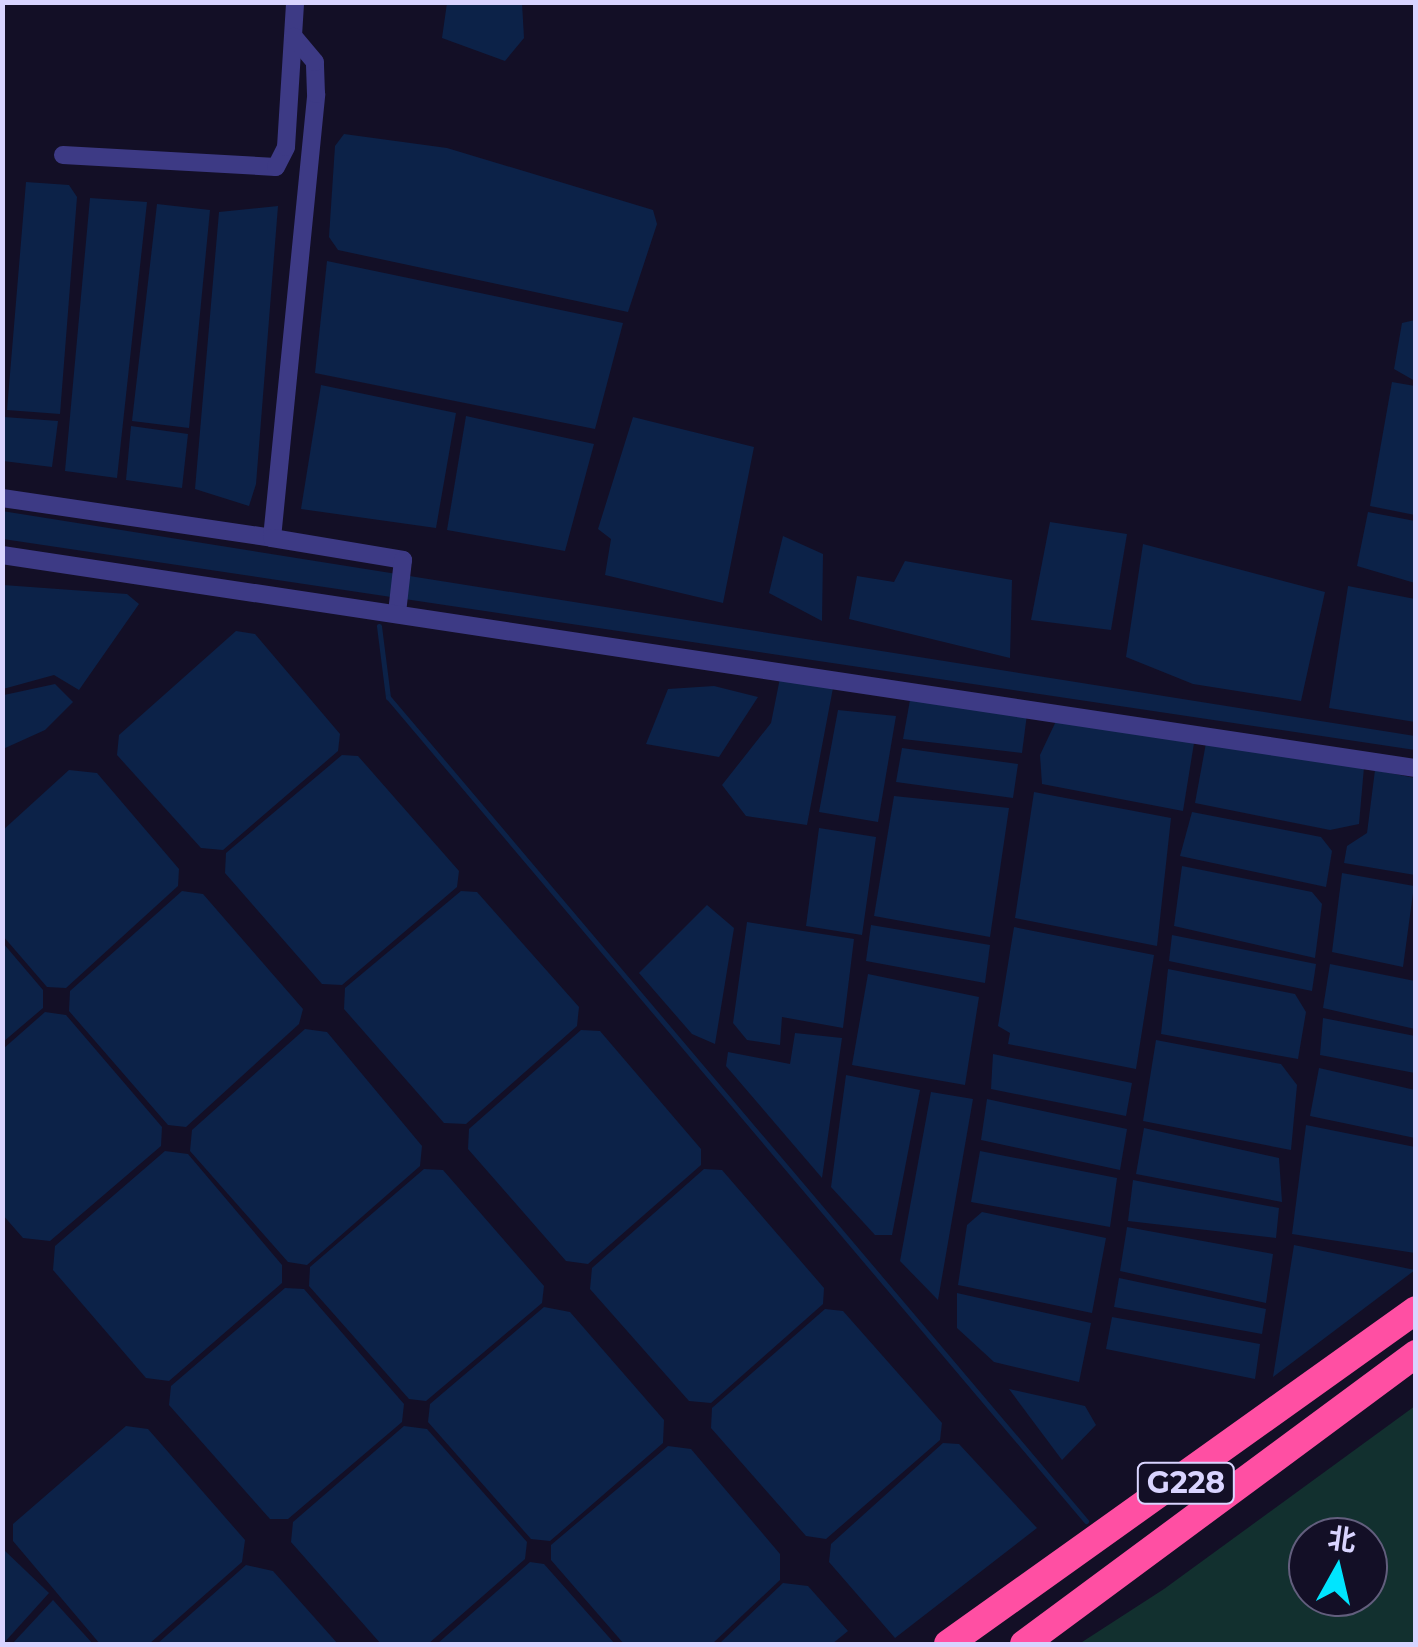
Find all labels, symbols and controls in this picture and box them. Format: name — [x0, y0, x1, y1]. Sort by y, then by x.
road number: G228 — [1136, 1458, 1236, 1508]
north arrow — [1288, 1517, 1388, 1617]
text: 北 — [1326, 1520, 1358, 1558]

